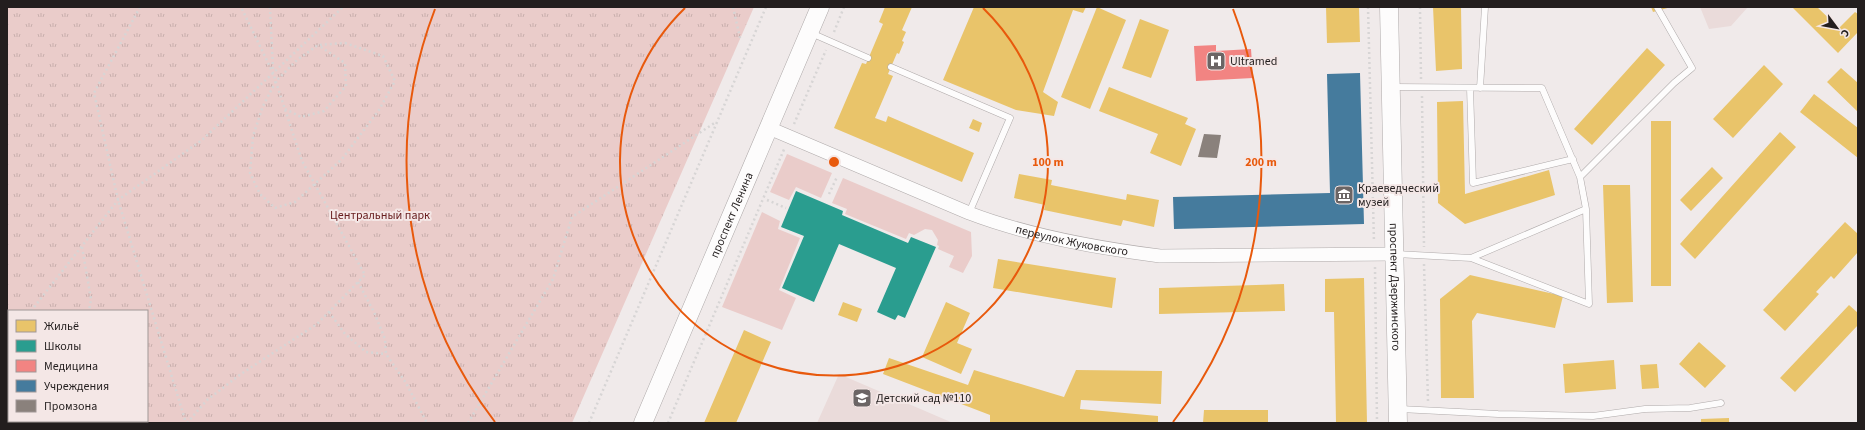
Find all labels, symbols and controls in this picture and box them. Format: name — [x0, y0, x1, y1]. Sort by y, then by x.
north arrow — [1817, 8, 1857, 48]
text: С — [1837, 26, 1853, 40]
hospital icon: Ultramed — [1205, 50, 1227, 72]
place label: Ultramed — [1230, 53, 1277, 70]
text: 100 m — [1032, 154, 1064, 171]
text: 200 m — [1245, 154, 1277, 171]
centre of rings — [827, 155, 841, 169]
street label: проспект Ленина — [706, 170, 758, 261]
place label: Краеведческий музей — [1358, 180, 1439, 211]
museum icon: Краеведческий музей — [1333, 184, 1355, 206]
park label: Центральный парк — [330, 207, 430, 224]
street label: переулок Жуковского — [1014, 221, 1129, 261]
street label: проспект Дзержинского — [1385, 223, 1404, 351]
legend — [8, 310, 148, 422]
text: Жильё — [44, 318, 79, 335]
text: Школы — [44, 338, 81, 355]
text: Медицина — [44, 358, 98, 375]
text: Учреждения — [44, 378, 109, 395]
school or university icon: Детский сад №110 — [851, 387, 873, 409]
place label: Детский сад №110 — [876, 390, 971, 407]
text: Промзона — [44, 398, 97, 415]

